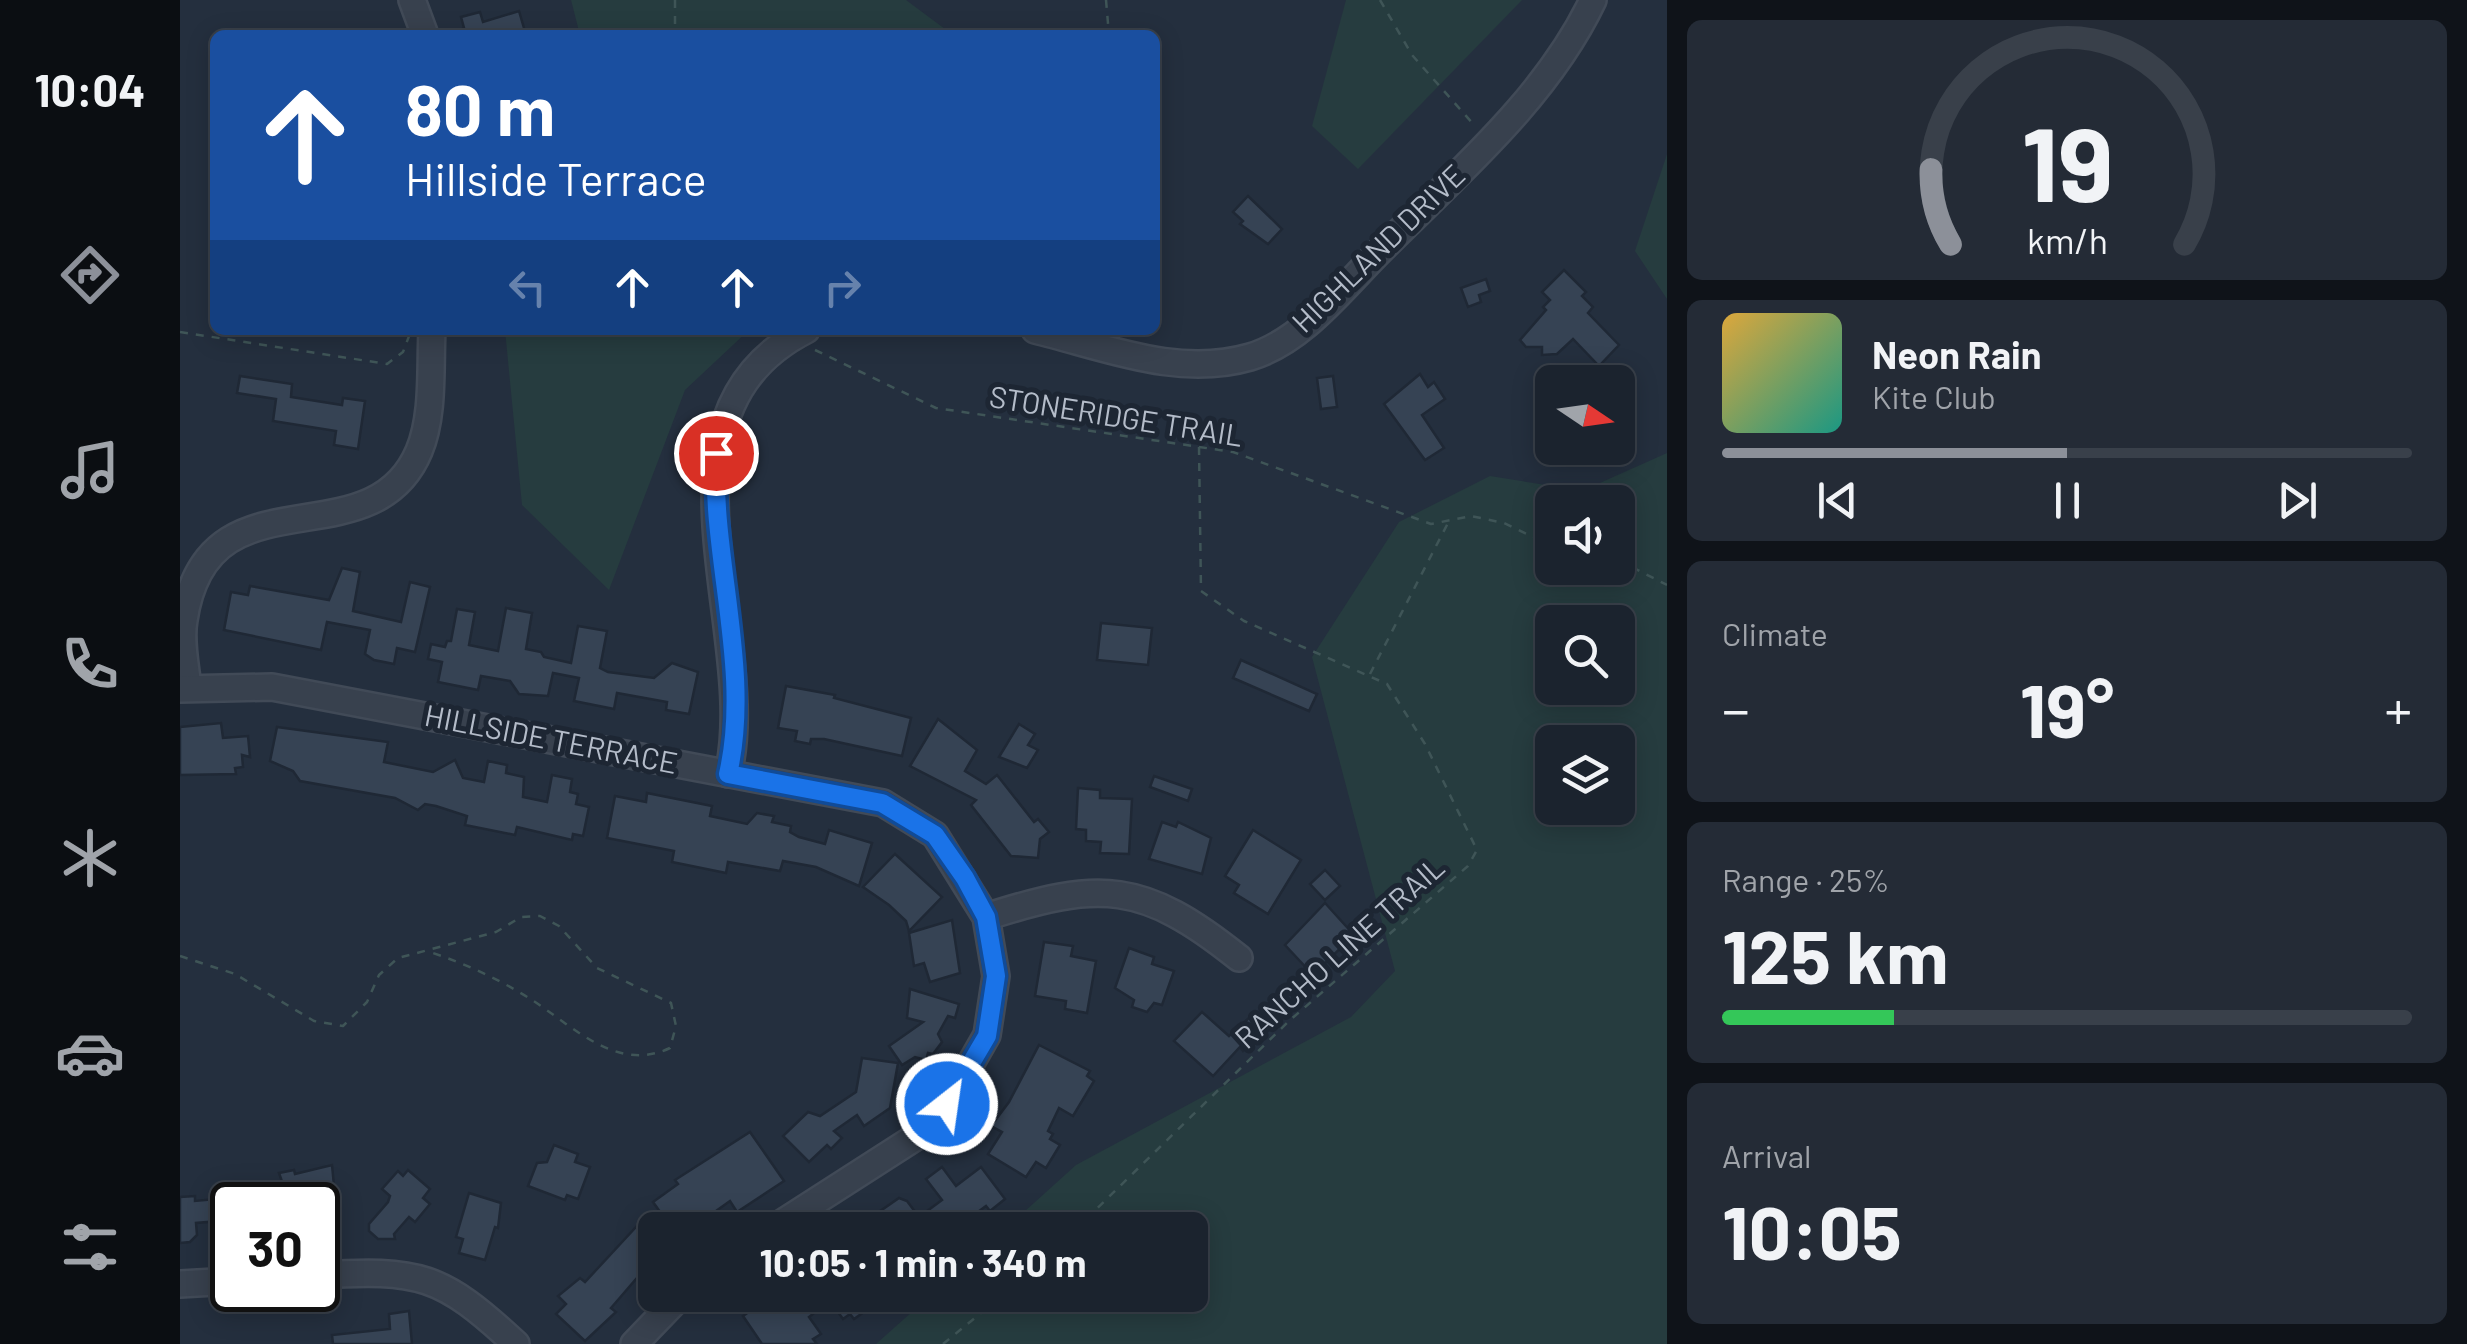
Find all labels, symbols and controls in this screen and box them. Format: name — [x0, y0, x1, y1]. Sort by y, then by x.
text: 10:04 — [35, 62, 145, 116]
text: 80 m — [405, 66, 555, 150]
icon: ahead — [240, 70, 370, 200]
text: 19 — [2021, 98, 2113, 223]
text: Hillside Terrace — [405, 151, 707, 205]
street label: HIGHLAND DRIVE — [1284, 156, 1472, 339]
text: km/h — [2027, 218, 2107, 261]
icon: directions — [55, 240, 125, 310]
icon: left — [500, 260, 555, 315]
icon: ahead — [605, 260, 660, 315]
icon: ahead — [710, 260, 765, 315]
icon: right — [815, 260, 870, 315]
text: Neon Rain — [1872, 331, 2041, 377]
north arrow — [1535, 365, 1635, 465]
map controls — [1535, 365, 1635, 825]
street label: STONERIDGE TRAIL — [987, 377, 1246, 453]
text: Kite Club — [1872, 377, 1996, 415]
pin — [674, 411, 759, 496]
icon: arrive — [689, 426, 744, 481]
icon: music — [55, 435, 125, 505]
icon: previous — [1810, 473, 1865, 528]
icon: pause — [2040, 473, 2095, 528]
icon: next — [2270, 473, 2325, 528]
button: sound — [1535, 485, 1635, 585]
button: search — [1535, 605, 1635, 705]
text: Climate — [1722, 614, 1828, 652]
icon: phone — [55, 629, 125, 699]
text: 19° — [2020, 663, 2114, 753]
text: − — [1722, 675, 1750, 741]
text: + — [2384, 675, 2412, 741]
street label: HILLSIDE TERRACE — [422, 696, 681, 780]
button: layers — [1535, 725, 1635, 825]
icon: climate — [55, 823, 125, 893]
street label: RANCHO LINE TRAIL — [1227, 848, 1451, 1055]
text: Range · 25% — [1722, 860, 1890, 898]
text: 125 km — [1722, 909, 1949, 999]
icon: car — [55, 1018, 125, 1088]
position arrow — [895, 1052, 999, 1156]
text: Arrival — [1722, 1136, 1811, 1174]
speed limit sign: 30 — [210, 1182, 340, 1312]
text: 10:05 — [1722, 1185, 1902, 1275]
icon: filters — [55, 1212, 125, 1282]
text: 10:05 · 1 min · 340 m — [759, 1239, 1087, 1285]

